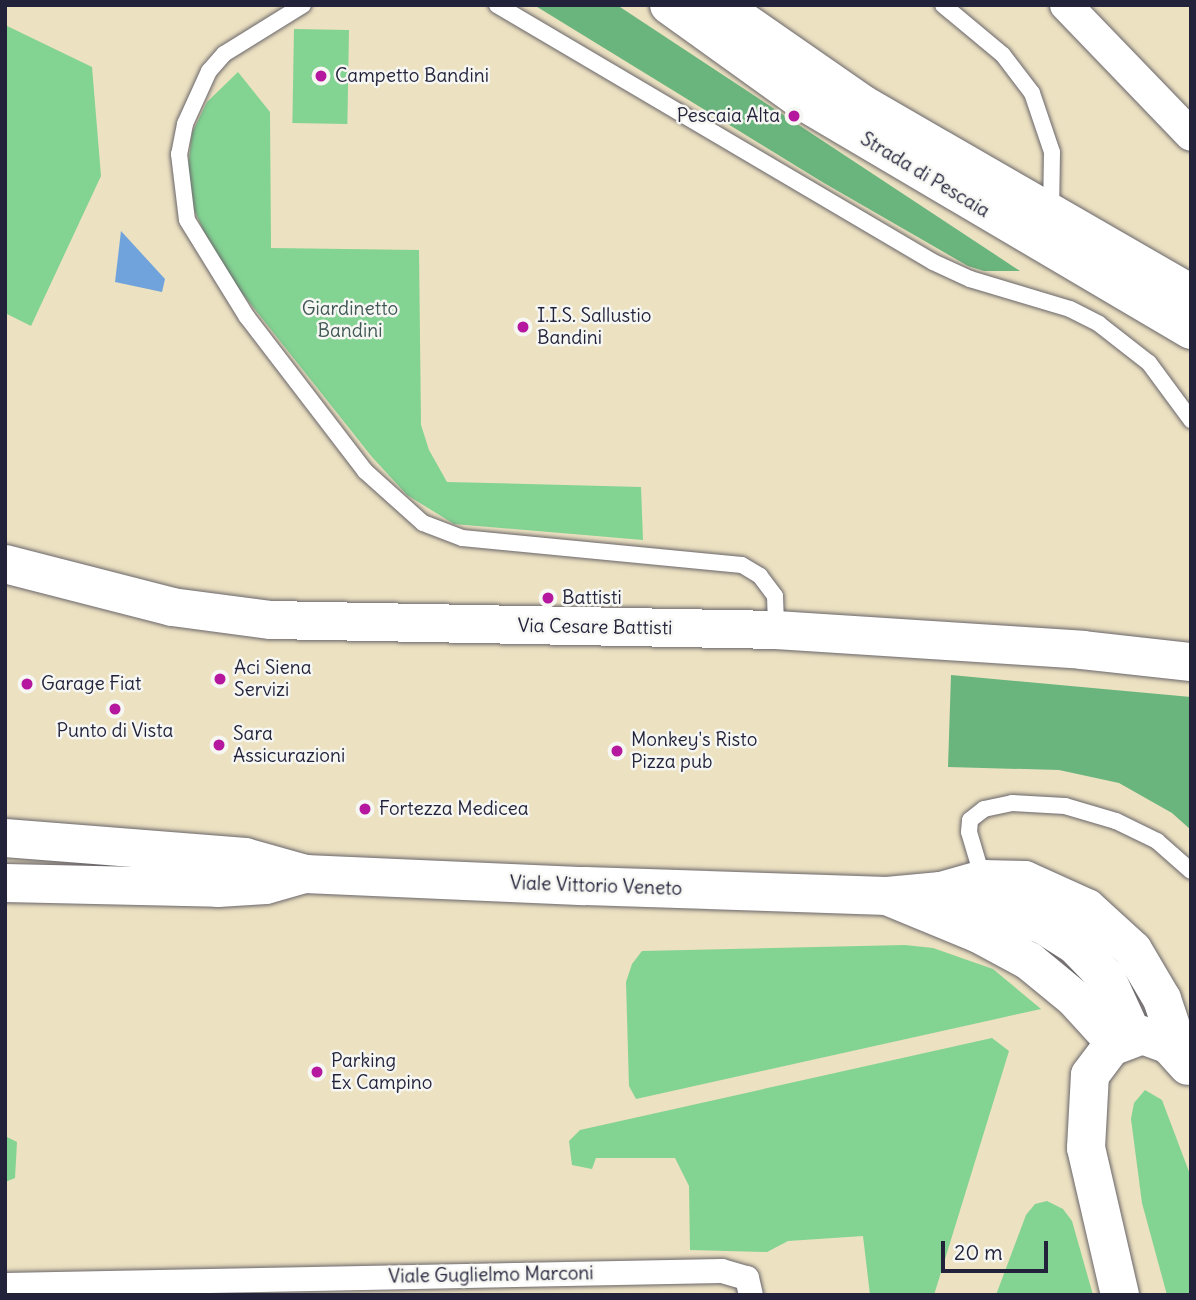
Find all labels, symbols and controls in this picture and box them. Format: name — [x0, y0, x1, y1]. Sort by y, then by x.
place label: Campetto Bandini — [335, 65, 489, 87]
marker: Campetto Bandini — [313, 68, 329, 84]
place label: Pescaia Alta — [677, 105, 780, 127]
marker: Pescaia Alta — [786, 108, 802, 124]
street label: Strada di Pescaia — [856, 127, 994, 223]
park label: Giardinetto Bandini — [302, 298, 398, 342]
place label: I.I.S. Sallustio Bandini — [537, 305, 651, 349]
marker: I.I.S. Sallustio Bandini — [515, 319, 531, 335]
place label: Battisti — [562, 587, 622, 609]
marker: Battisti — [540, 590, 556, 606]
street label: Via Cesare Battisti — [517, 614, 673, 640]
place label: Aci Siena Servizi — [234, 657, 312, 701]
marker: Aci Siena Servizi — [212, 671, 228, 687]
place label: Garage Fiat — [41, 673, 142, 695]
marker: Garage Fiat — [19, 676, 35, 692]
marker: Punto di Vista — [107, 701, 123, 717]
place label: Punto di Vista — [57, 720, 173, 742]
place label: Sara Assicurazioni — [233, 723, 345, 767]
place label: Monkey's Risto Pizza pub — [631, 729, 757, 773]
marker: Sara Assicurazioni — [211, 737, 227, 753]
marker: Monkey's Risto Pizza pub — [609, 743, 625, 759]
place label: Fortezza Medicea — [379, 798, 529, 820]
marker: Fortezza Medicea — [357, 801, 373, 817]
street label: Viale Vittorio Veneto — [509, 872, 683, 900]
place label: Parking Ex Campino — [331, 1050, 433, 1094]
marker: Parking Ex Campino — [309, 1064, 325, 1080]
scale bar — [944, 1226, 1051, 1270]
text: 20 m — [954, 1239, 1003, 1266]
street label: Viale Guglielmo Marconi — [388, 1262, 594, 1288]

